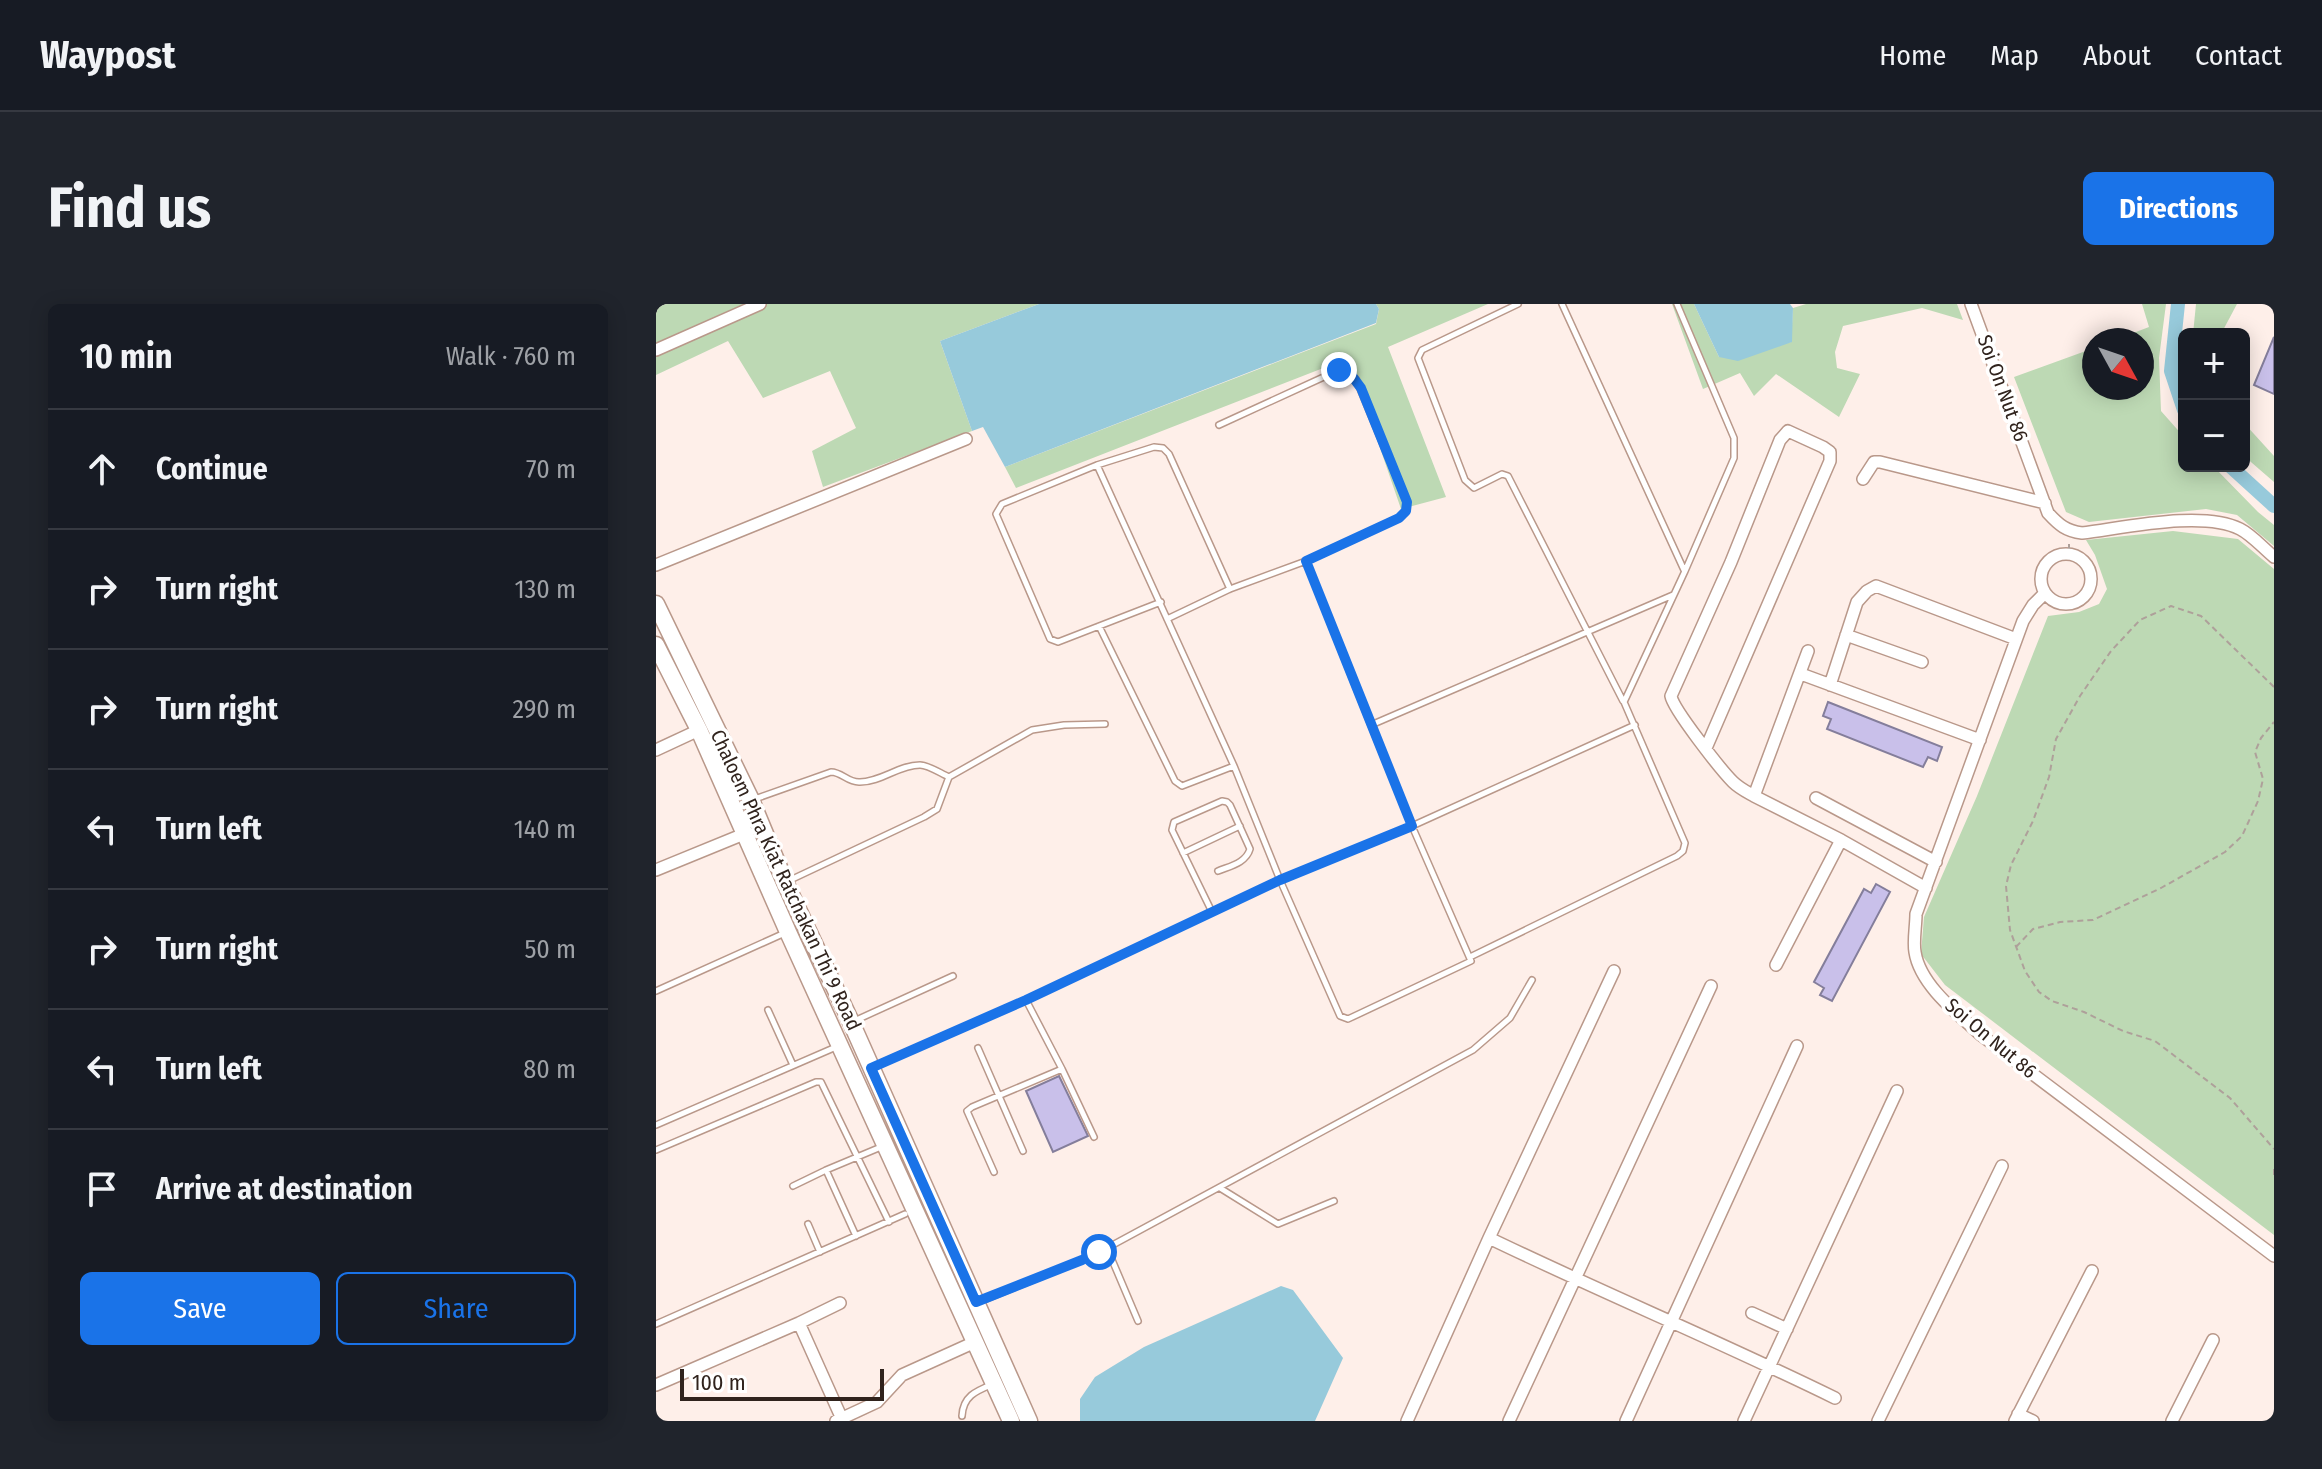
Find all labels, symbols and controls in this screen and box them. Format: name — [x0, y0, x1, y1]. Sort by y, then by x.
text: Waypost — [40, 32, 176, 78]
text: Home — [1879, 39, 1946, 72]
text: Map — [1990, 39, 2039, 72]
text: About — [2083, 39, 2151, 72]
text: Contact — [2195, 39, 2282, 72]
button: Directions — [2083, 172, 2274, 245]
text: Find us — [48, 175, 211, 242]
north arrow — [2082, 328, 2154, 400]
map controls — [2178, 328, 2250, 472]
button: + — [2178, 328, 2250, 400]
street label: Soi On Nut 86 — [1973, 331, 2033, 445]
text: 10 min — [80, 336, 173, 377]
text: Walk · 760 m — [446, 341, 576, 372]
route end — [1321, 352, 1357, 388]
button: − — [2178, 400, 2250, 472]
icon: ahead — [80, 447, 124, 491]
text: Continue — [156, 451, 268, 487]
text: 70 m — [526, 454, 576, 485]
icon: right — [80, 567, 124, 611]
text: Turn right — [156, 571, 278, 607]
text: 130 m — [514, 574, 576, 605]
icon: right — [80, 687, 124, 731]
text: Turn right — [156, 691, 278, 727]
text: 290 m — [512, 694, 576, 725]
street label: Chaloem Phra Kiat Ratchakan Thi 9 Road — [706, 726, 866, 1034]
icon: left — [80, 807, 124, 851]
text: Turn left — [156, 811, 262, 847]
text: 140 m — [514, 814, 576, 845]
icon: right — [80, 927, 124, 971]
text: Turn right — [156, 931, 278, 967]
text: 50 m — [524, 934, 576, 965]
street label: Soi On Nut 86 — [1940, 993, 2042, 1083]
icon: left — [80, 1047, 124, 1091]
text: Turn left — [156, 1051, 262, 1087]
text: 80 m — [523, 1054, 576, 1085]
icon: arrive — [80, 1167, 124, 1211]
text: Arrive at destination — [156, 1171, 413, 1207]
route start — [1081, 1234, 1117, 1270]
button: Save — [80, 1272, 320, 1345]
button: Share — [336, 1272, 576, 1345]
scale bar — [680, 1365, 884, 1401]
text: 100 m — [692, 1369, 746, 1396]

